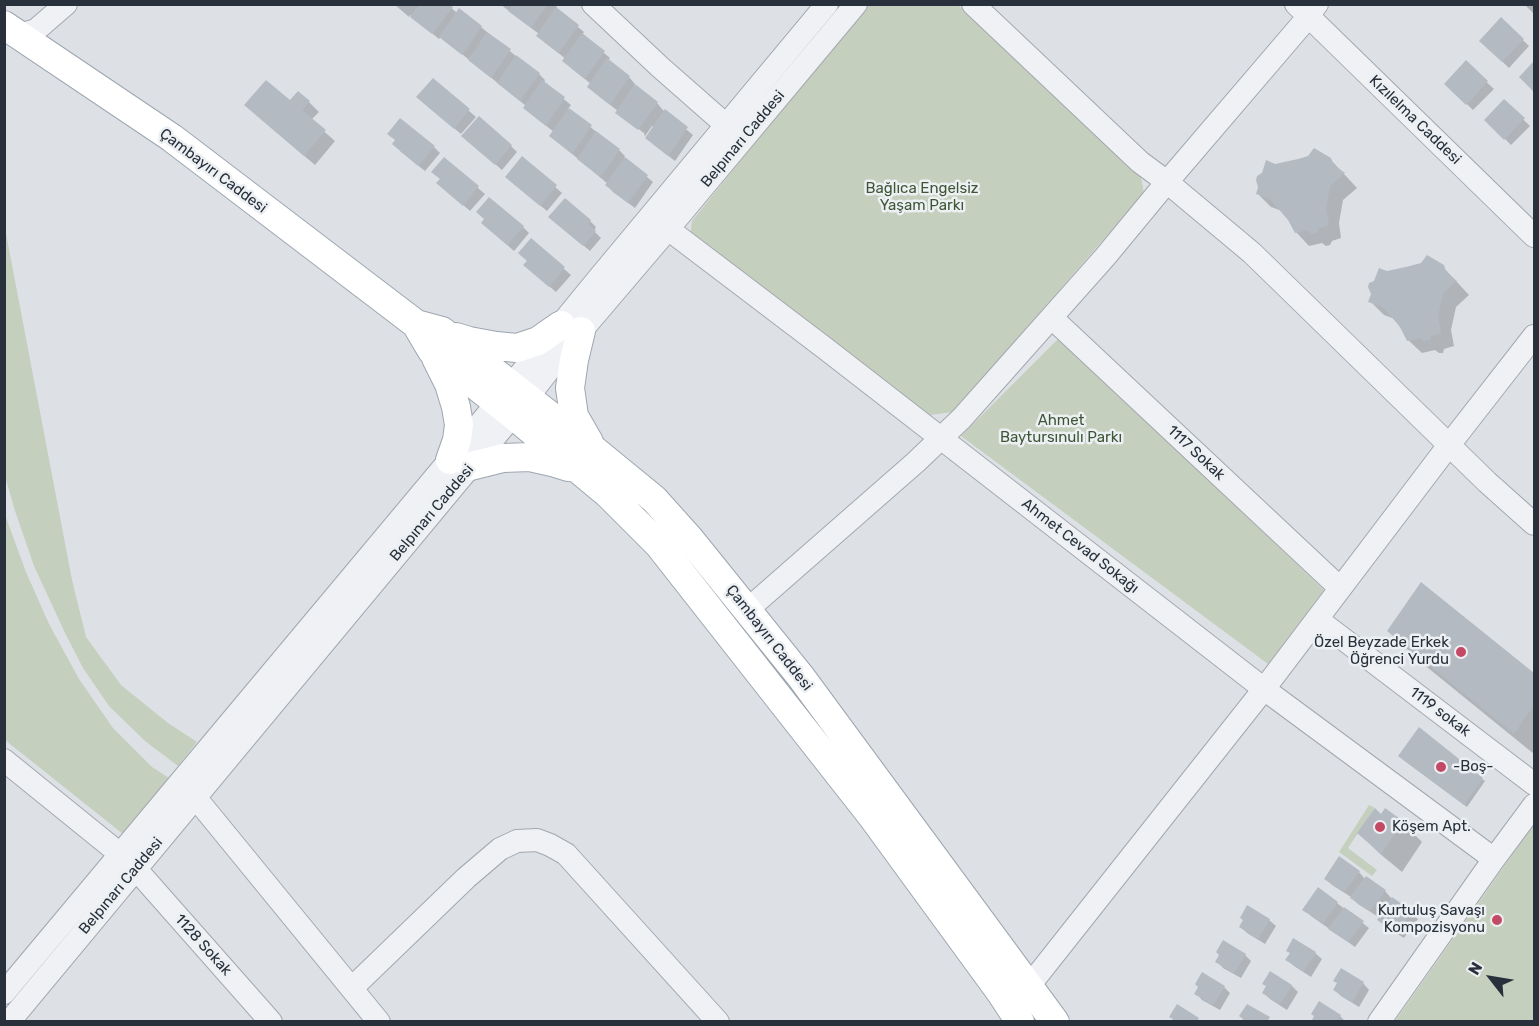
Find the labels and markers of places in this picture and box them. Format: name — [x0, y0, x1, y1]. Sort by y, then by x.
place label: Özel Beyzade Erkek Öğrenci Yurdu — [1314, 634, 1449, 669]
marker: Özel Beyzade Erkek Öğrenci Yurdu — [1454, 645, 1468, 659]
place label: -Boş- — [1453, 758, 1494, 776]
marker: -Boş- — [1434, 760, 1448, 774]
place label: Köşem Apt. — [1392, 818, 1471, 836]
marker: Köşem Apt. — [1373, 820, 1387, 834]
place label: Kurtuluş Savaşı Kompozisyonu — [1378, 902, 1485, 937]
marker: Kurtuluş Savaşı Kompozisyonu — [1490, 913, 1504, 927]

